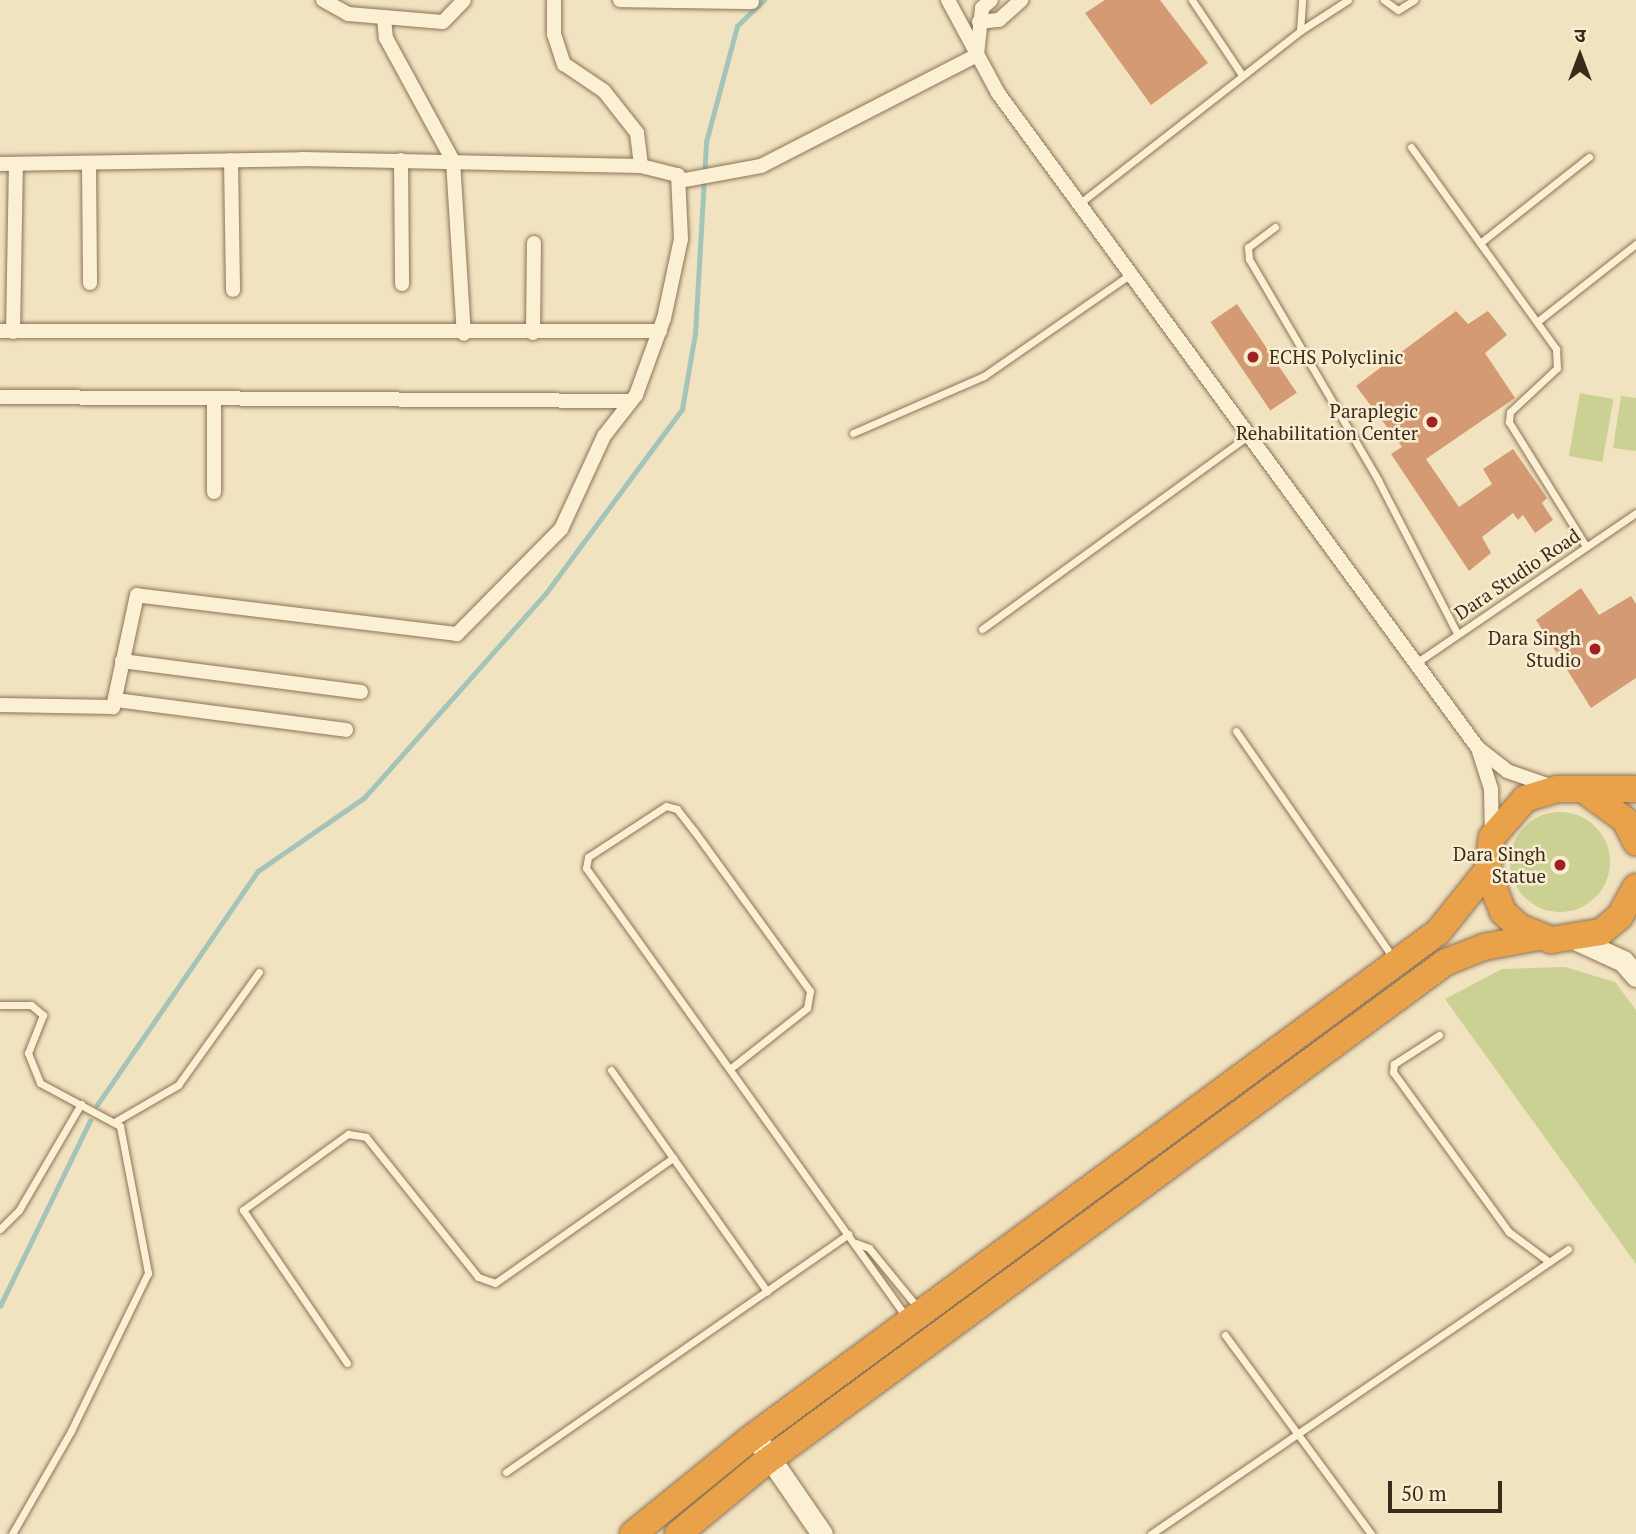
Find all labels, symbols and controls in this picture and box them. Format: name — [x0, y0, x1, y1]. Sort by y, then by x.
north arrow — [1545, 21, 1615, 91]
text: उ — [1574, 22, 1586, 47]
place label: ECHS Polyclinic — [1269, 346, 1403, 368]
marker: ECHS Polyclinic — [1243, 347, 1263, 367]
place label: Paraplegic Rehabilitation Center — [1236, 400, 1418, 444]
marker: Paraplegic Rehabilitation Center — [1424, 414, 1440, 430]
street label: Dara Studio Road — [1450, 524, 1584, 624]
place label: Dara Singh Studio — [1488, 627, 1581, 671]
marker: Dara Singh Studio — [1587, 641, 1603, 657]
place label: Dara Singh Statue — [1453, 843, 1546, 887]
marker: Dara Singh Statue — [1552, 857, 1568, 873]
scale bar — [1391, 1468, 1505, 1512]
text: 50 m — [1401, 1479, 1447, 1507]

